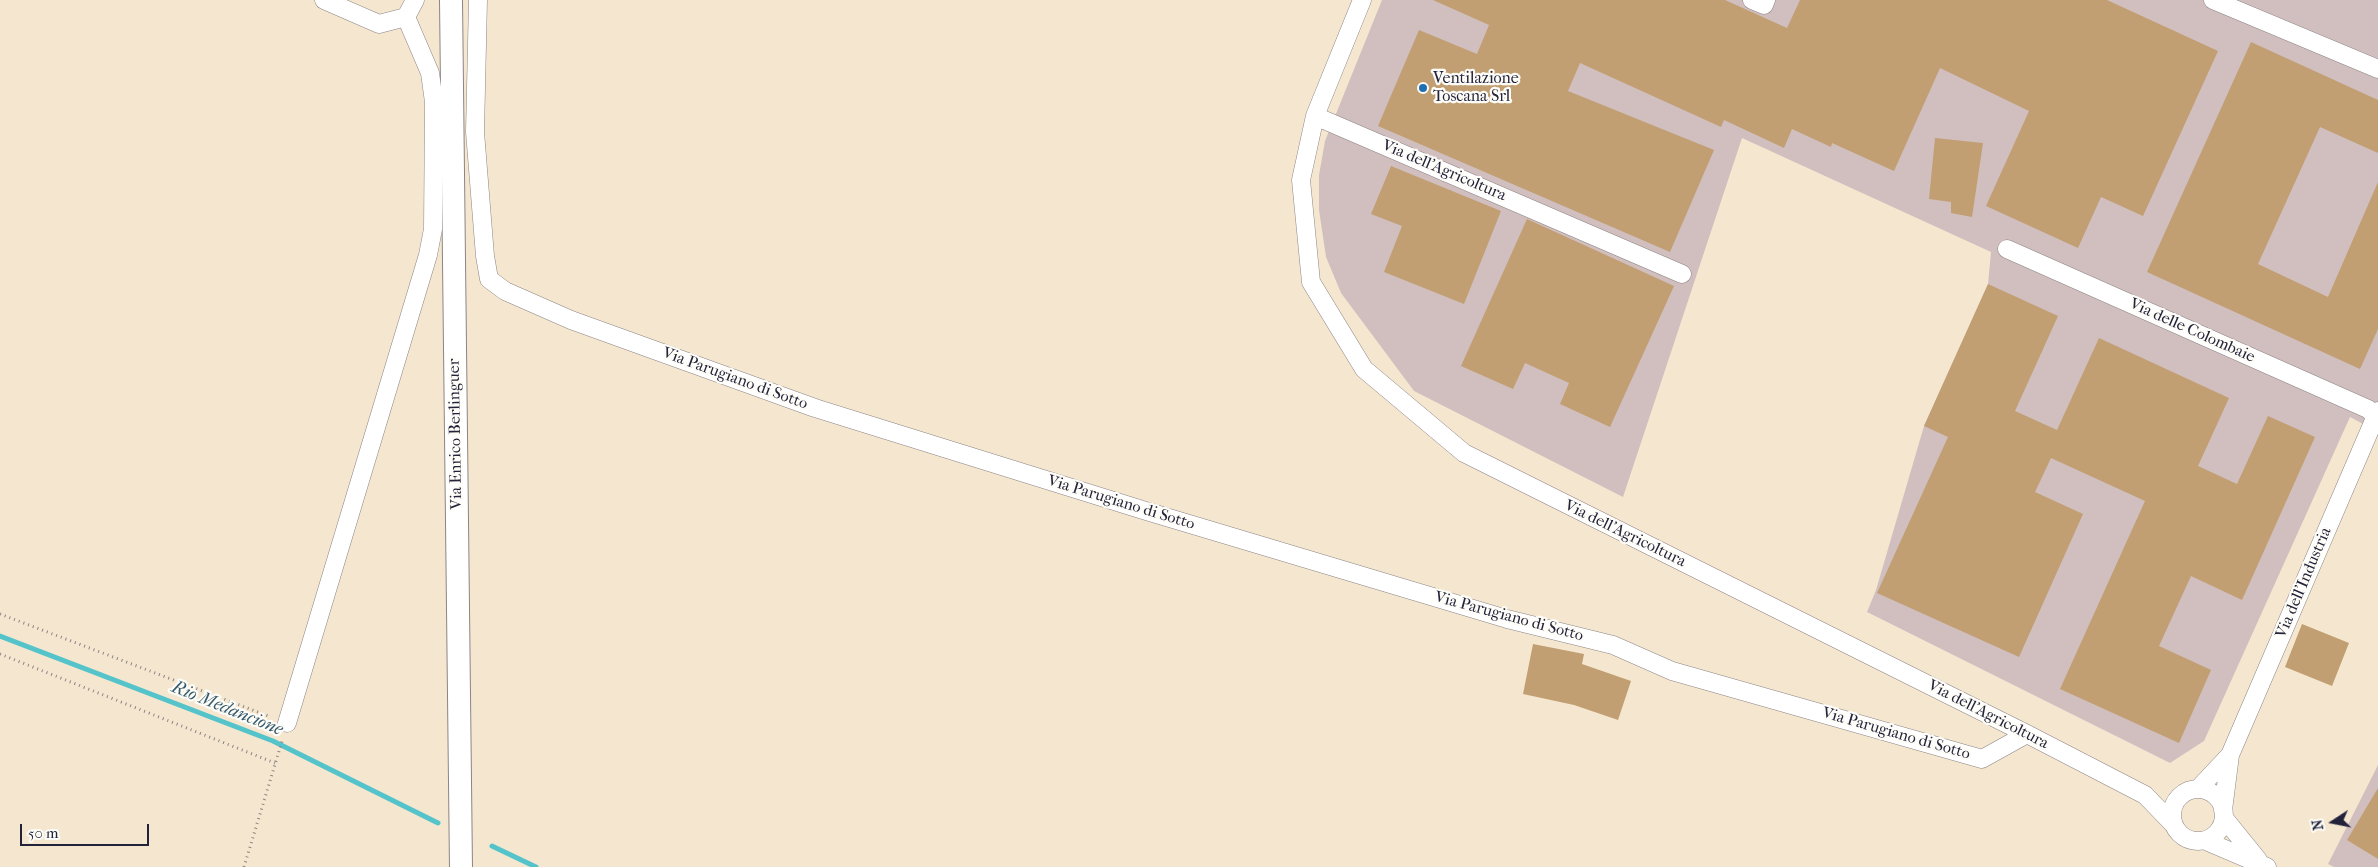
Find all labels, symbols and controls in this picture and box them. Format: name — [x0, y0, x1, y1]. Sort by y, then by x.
place label: Ventilazione Toscana Srl — [1433, 69, 1519, 107]
marker: Ventilazione Toscana Srl — [1417, 82, 1429, 94]
street label: Via dell'Agricoltura — [1379, 136, 1509, 206]
street label: Via delle Colombaie — [2126, 295, 2258, 367]
street label: Via Parugiano di Sotto — [660, 344, 810, 414]
street label: Via Enrico Berlinguer — [445, 358, 467, 510]
street label: Via Parugiano di Sotto — [1045, 471, 1197, 535]
street label: Via dell'Agricoltura — [1561, 496, 1689, 572]
street label: Via dell'Industria — [2272, 525, 2336, 641]
street label: Via Parugiano di Sotto — [1433, 588, 1585, 646]
street label: Via dell'Agricoltura — [1924, 676, 2052, 754]
water label: Rio Medancione — [168, 677, 286, 741]
street label: Via Parugiano di Sotto — [1820, 704, 1972, 764]
north arrow — [2308, 797, 2358, 847]
scale bar — [22, 814, 151, 846]
text: N — [2308, 818, 2327, 832]
text: 50 m — [28, 824, 58, 842]

